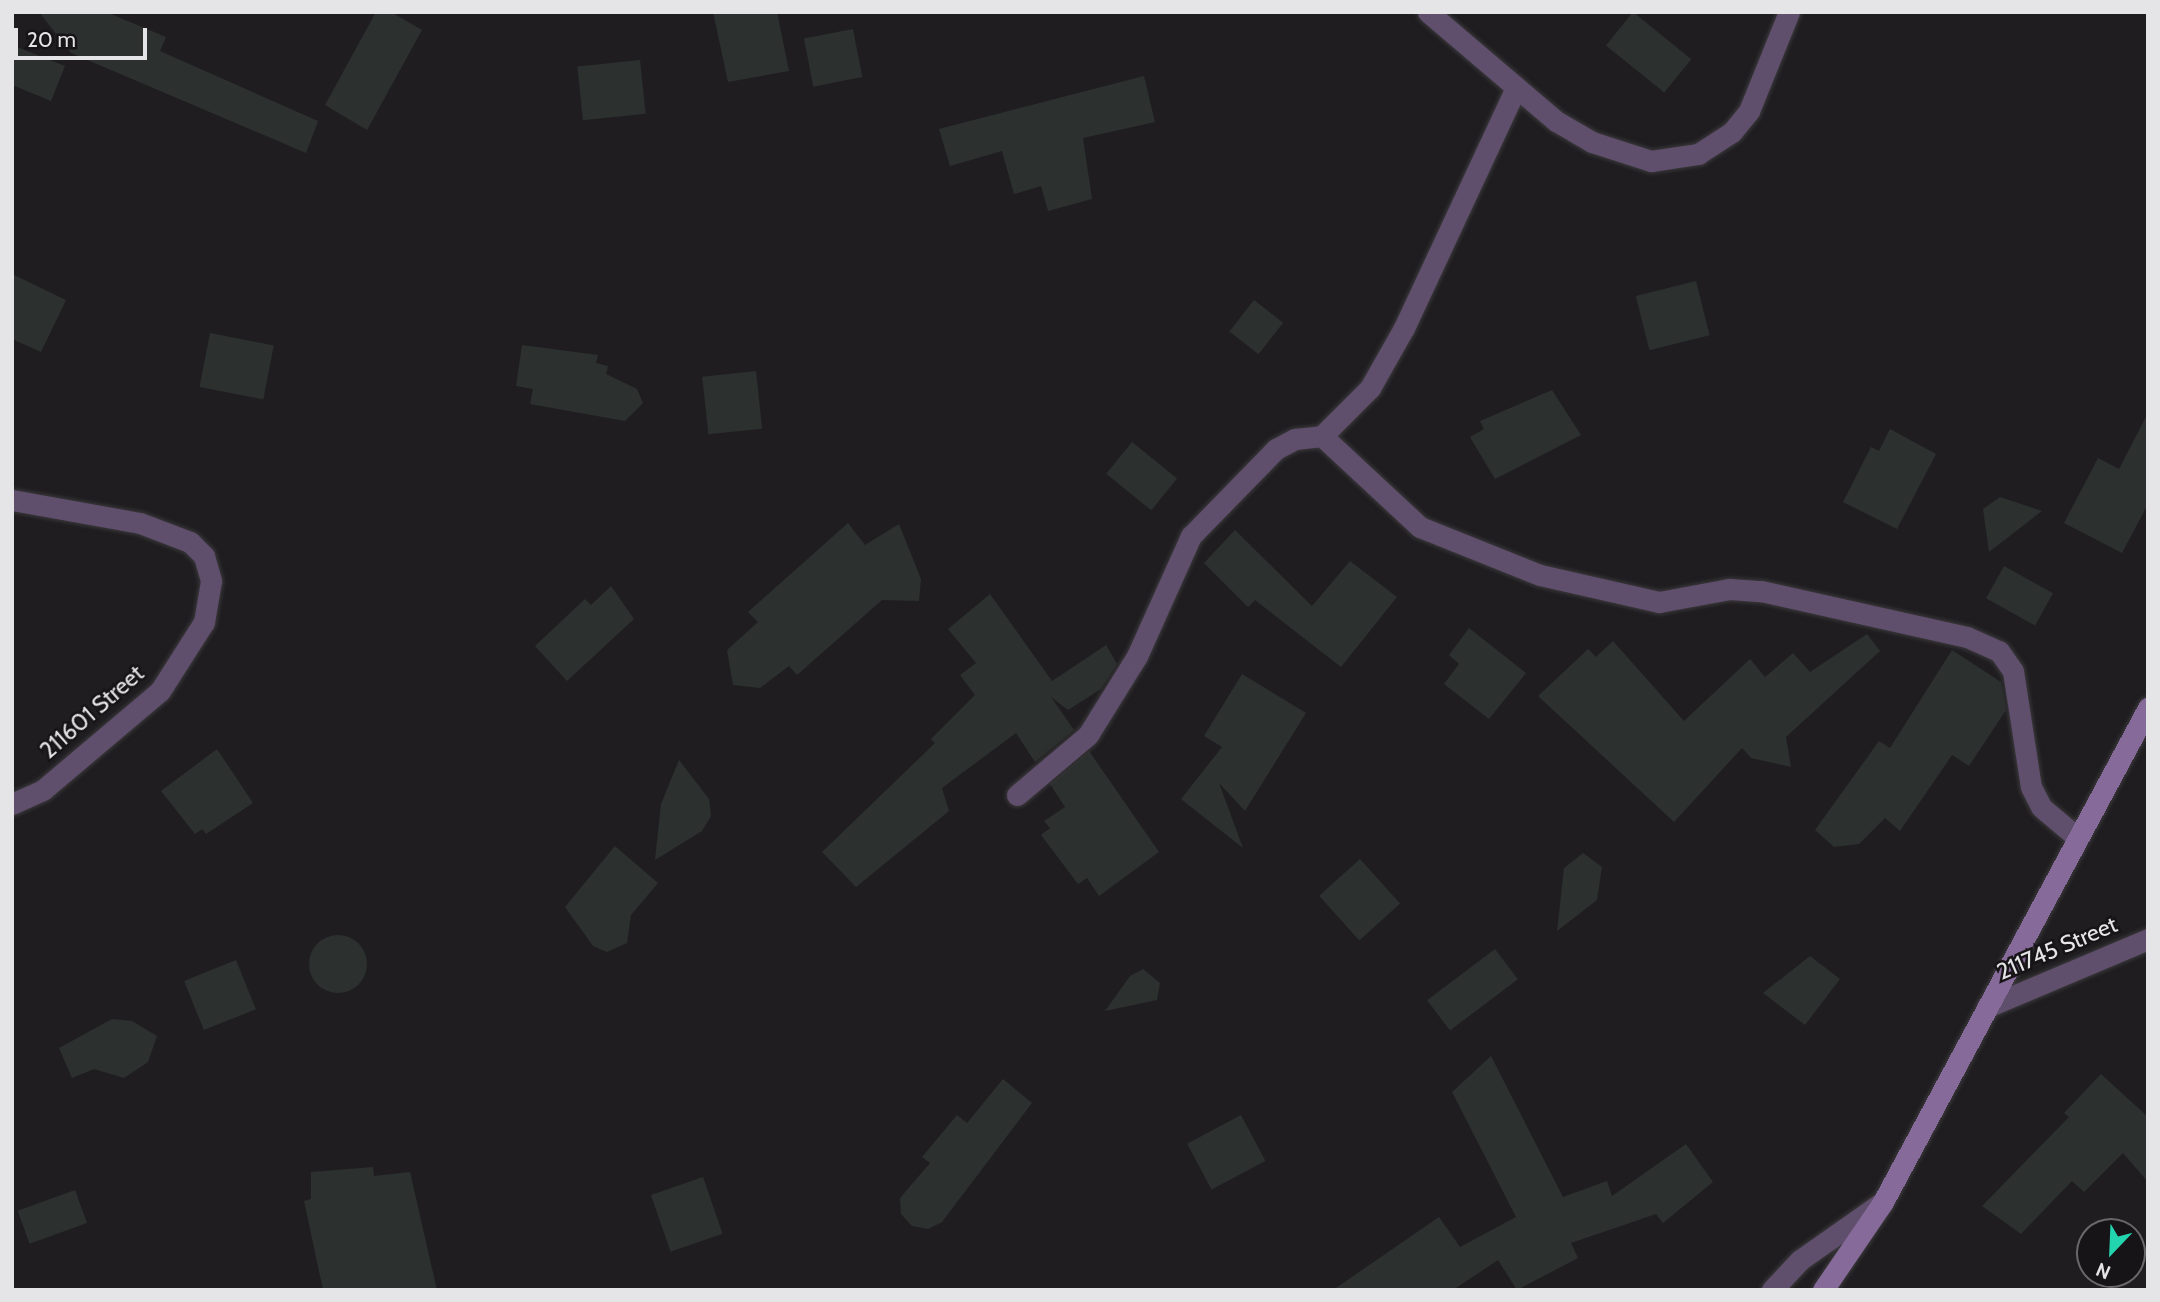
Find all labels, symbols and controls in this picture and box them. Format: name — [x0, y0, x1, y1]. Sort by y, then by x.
scale bar — [18, 14, 150, 58]
text: 20 m — [27, 27, 76, 52]
street label: 211601 Street — [35, 660, 149, 764]
street label: 211745 Street — [1993, 910, 2121, 986]
north arrow — [2076, 1218, 2146, 1288]
text: N — [2093, 1258, 2114, 1284]

